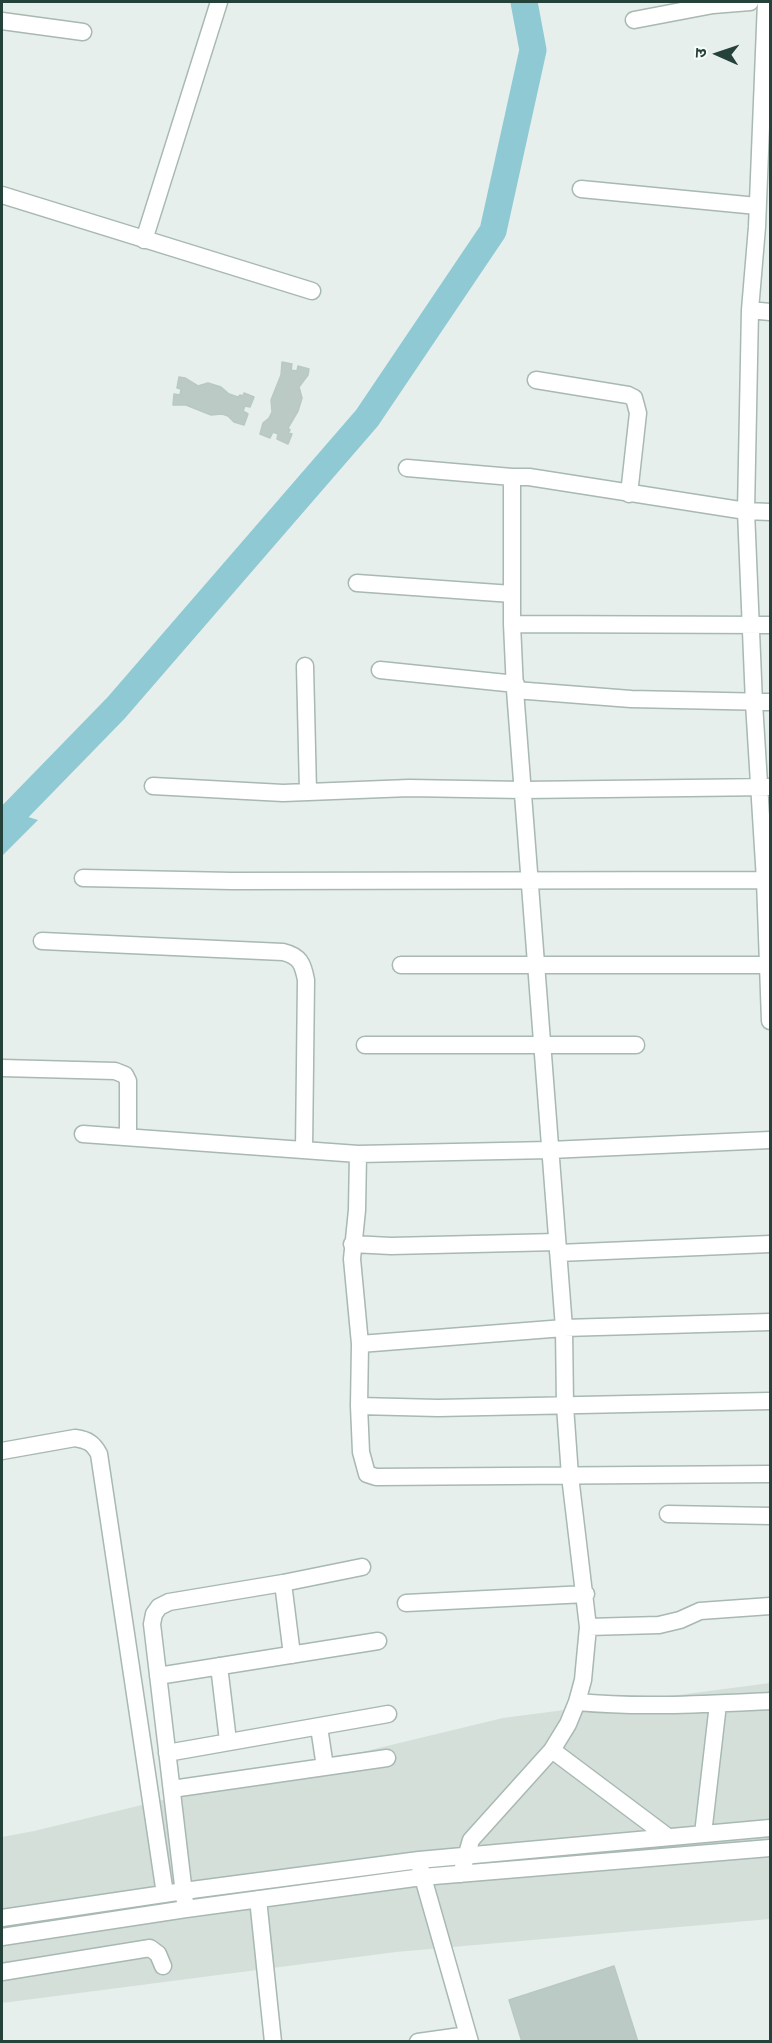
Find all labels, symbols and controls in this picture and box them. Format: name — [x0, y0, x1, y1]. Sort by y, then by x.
north arrow — [688, 24, 748, 84]
text: उ — [690, 48, 709, 58]

